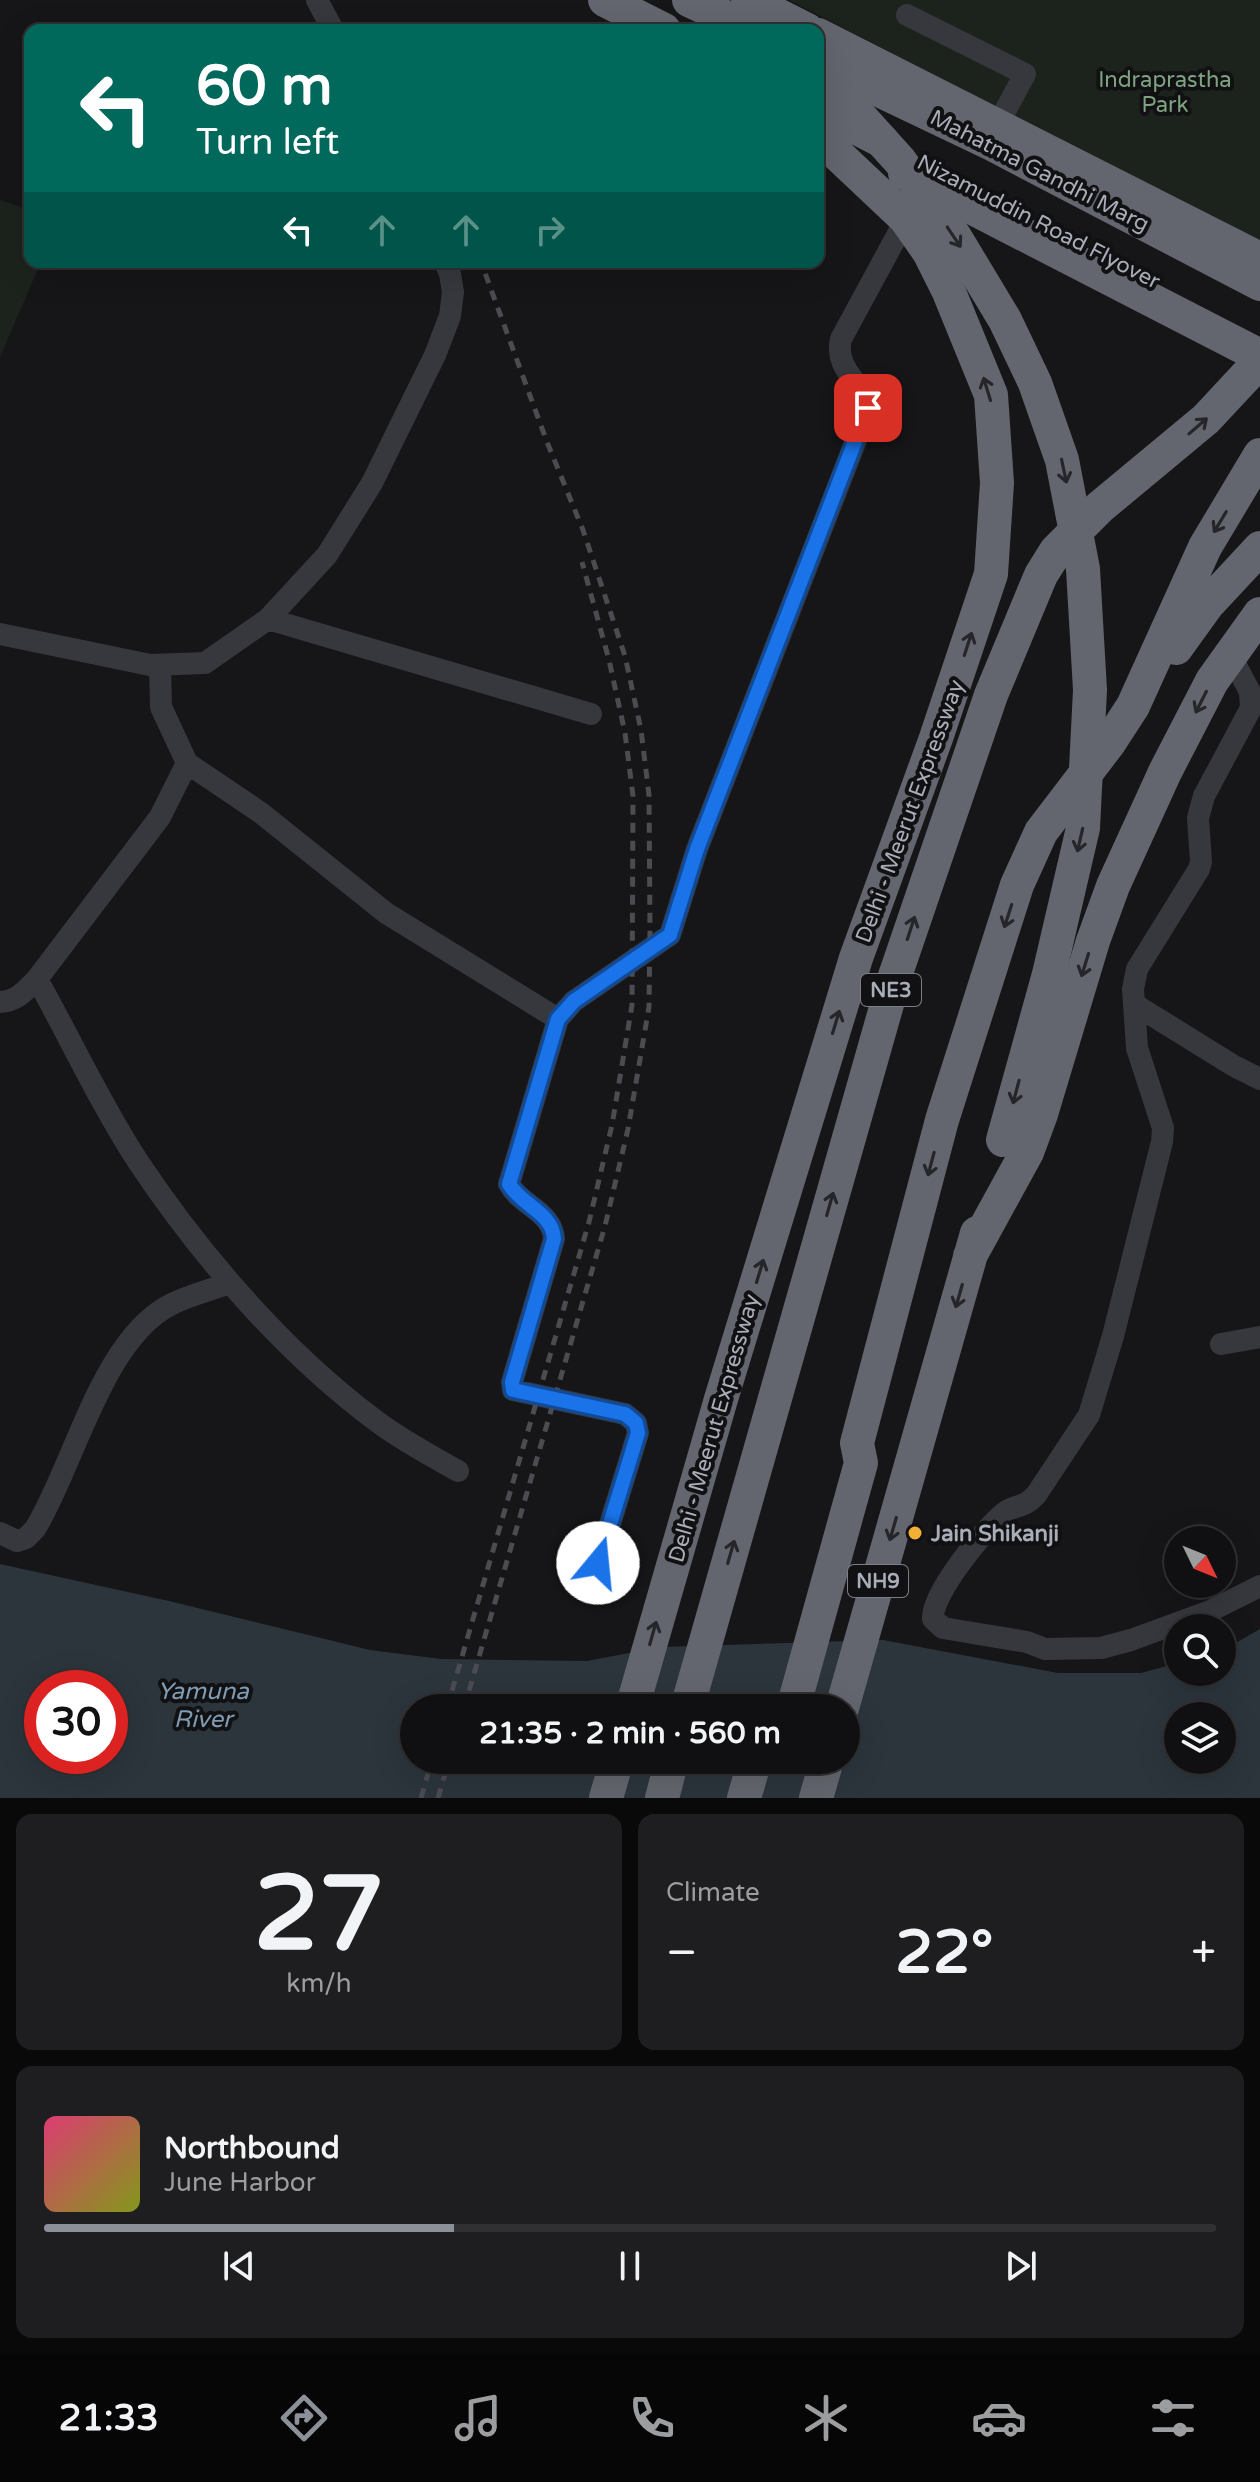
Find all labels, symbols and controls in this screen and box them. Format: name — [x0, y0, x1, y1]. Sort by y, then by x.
text: 60 m — [196, 53, 332, 120]
icon: left — [64, 56, 168, 160]
park label: Indraprastha Park — [1098, 67, 1232, 118]
street label: Mahatma Gandhi Marg — [926, 104, 1153, 237]
text: Turn left — [196, 121, 339, 164]
street label: Nizamuddin Road Flyover — [913, 149, 1165, 295]
icon: left — [276, 208, 320, 252]
icon: ahead — [360, 208, 404, 252]
icon: ahead — [444, 208, 488, 252]
icon: right — [528, 208, 572, 252]
one-way arrow — [946, 225, 962, 247]
pin — [834, 374, 902, 442]
one-way arrow — [979, 377, 994, 402]
icon: arrive — [846, 386, 890, 430]
one-way arrow — [1187, 417, 1207, 435]
one-way arrow — [1057, 457, 1072, 483]
one-way arrow — [1212, 510, 1228, 533]
one-way arrow — [961, 632, 976, 657]
street label: Delhi - Meerut Expressway — [850, 676, 970, 946]
one-way arrow — [1192, 689, 1208, 713]
one-way arrow — [1072, 827, 1087, 853]
one-way arrow — [999, 903, 1014, 928]
one-way arrow — [905, 916, 919, 941]
one-way arrow — [1077, 952, 1092, 978]
road number: NE3 — [861, 974, 921, 1006]
one-way arrow — [830, 1010, 844, 1035]
one-way arrow — [1008, 1079, 1023, 1105]
one-way arrow — [922, 1150, 937, 1176]
one-way arrow — [823, 1192, 838, 1218]
one-way arrow — [753, 1258, 768, 1284]
one-way arrow — [951, 1283, 966, 1309]
street label: Delhi - Meerut Expressway — [663, 1291, 765, 1565]
one-way arrow — [885, 1515, 900, 1541]
position arrow — [556, 1521, 640, 1605]
place label: Jain Shikanji — [930, 1521, 1059, 1547]
marker: Jain Shikanji — [906, 1524, 924, 1542]
north arrow — [1164, 1526, 1236, 1598]
map controls — [1164, 1526, 1236, 1774]
one-way arrow — [724, 1540, 739, 1566]
road number: NH9 — [848, 1565, 908, 1597]
button: search — [1164, 1614, 1236, 1686]
one-way arrow — [646, 1621, 661, 1647]
speed limit sign: 30 — [24, 1670, 128, 1774]
water label: Yamuna River — [157, 1677, 249, 1734]
button: layers — [1164, 1702, 1236, 1774]
text: 21:35 · 2 min · 560 m — [479, 1715, 781, 1752]
text: 27 — [254, 1853, 384, 1978]
text: Climate — [666, 1877, 760, 1908]
text: 22° — [895, 1917, 993, 1989]
text: − — [666, 1927, 697, 1980]
text: + — [1191, 1927, 1216, 1980]
text: km/h — [286, 1968, 352, 1999]
text: Northbound — [164, 2130, 340, 2167]
text: June Harbor — [164, 2167, 316, 2198]
icon: previous — [217, 2244, 261, 2288]
icon: pause — [608, 2244, 652, 2288]
icon: next — [999, 2244, 1043, 2288]
icon: directions — [276, 2390, 332, 2446]
icon: music — [450, 2390, 506, 2446]
icon: phone — [624, 2390, 680, 2446]
icon: climate — [798, 2390, 854, 2446]
icon: car — [971, 2390, 1027, 2446]
icon: filters — [1145, 2390, 1201, 2446]
text: 21:33 — [59, 2397, 159, 2440]

